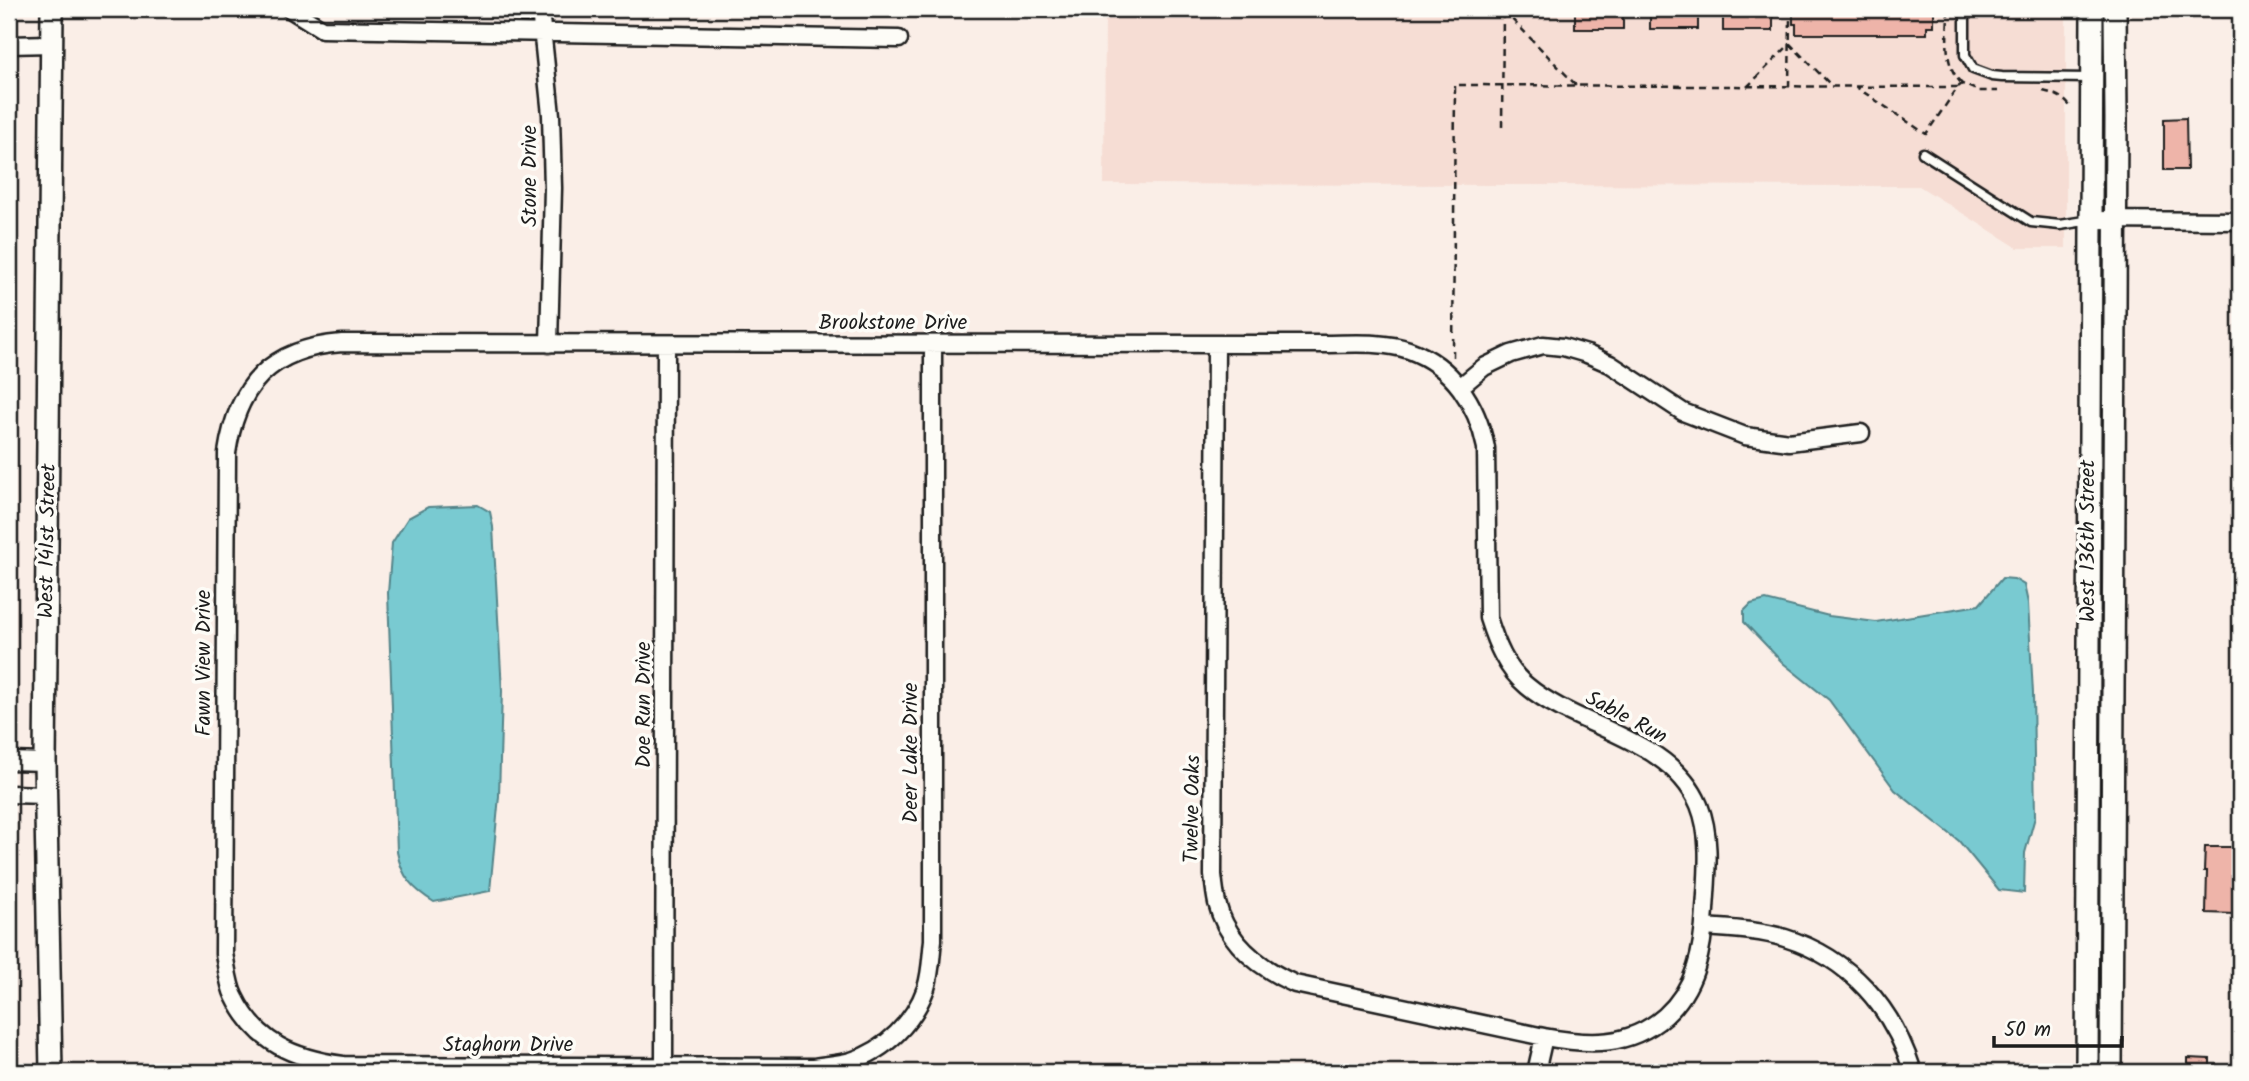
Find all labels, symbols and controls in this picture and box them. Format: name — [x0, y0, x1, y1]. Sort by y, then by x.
street label: Stone Drive — [514, 125, 547, 227]
street label: Brookstone Drive — [819, 307, 968, 340]
street label: West 136th Street — [2072, 459, 2105, 622]
street label: West 141st Street — [30, 462, 66, 619]
street label: Fawn View Drive — [188, 589, 221, 736]
street label: Doe Run Drive — [628, 641, 661, 768]
street label: Deer Lake Drive — [895, 682, 928, 823]
street label: Sable Run — [1579, 683, 1673, 753]
street label: Twelve Oaks — [1176, 755, 1210, 863]
scale bar — [1994, 1004, 2121, 1048]
text: 50 m — [2004, 1014, 2051, 1047]
street label: Staghorn Drive — [443, 1029, 574, 1062]

